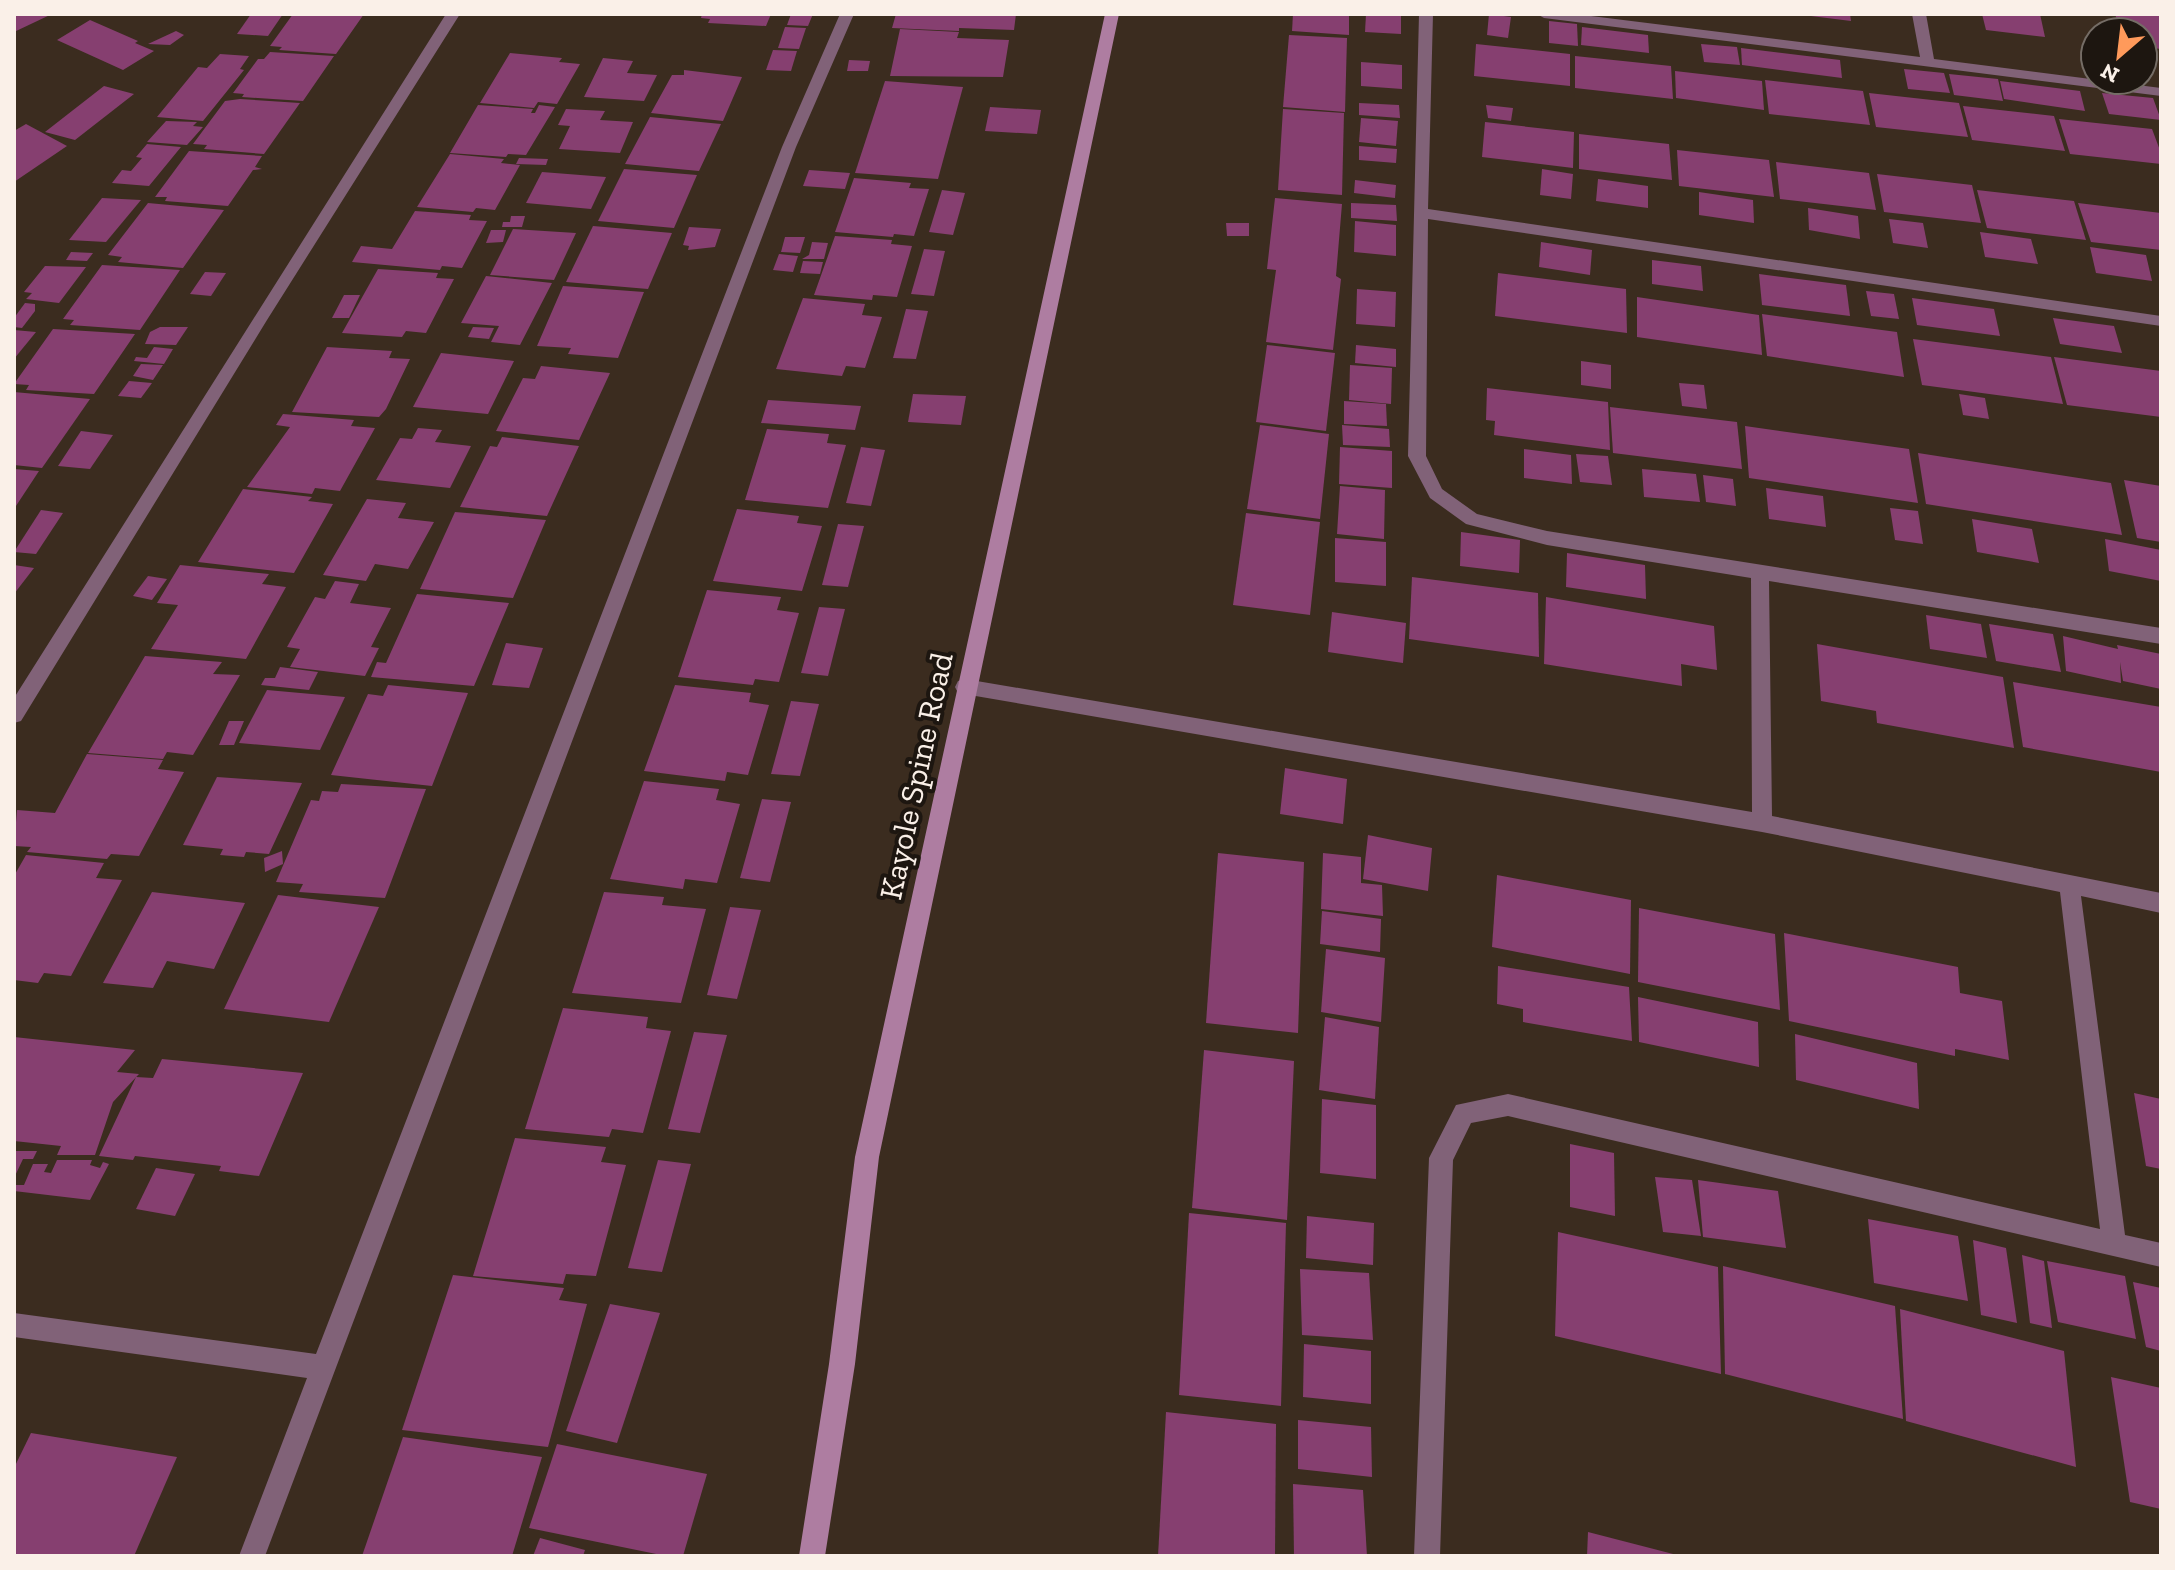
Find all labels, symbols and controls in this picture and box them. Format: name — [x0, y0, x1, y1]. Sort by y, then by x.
north arrow — [2079, 16, 2159, 96]
text: N — [2096, 57, 2124, 89]
street label: Kayole Spine Road — [871, 649, 961, 903]

